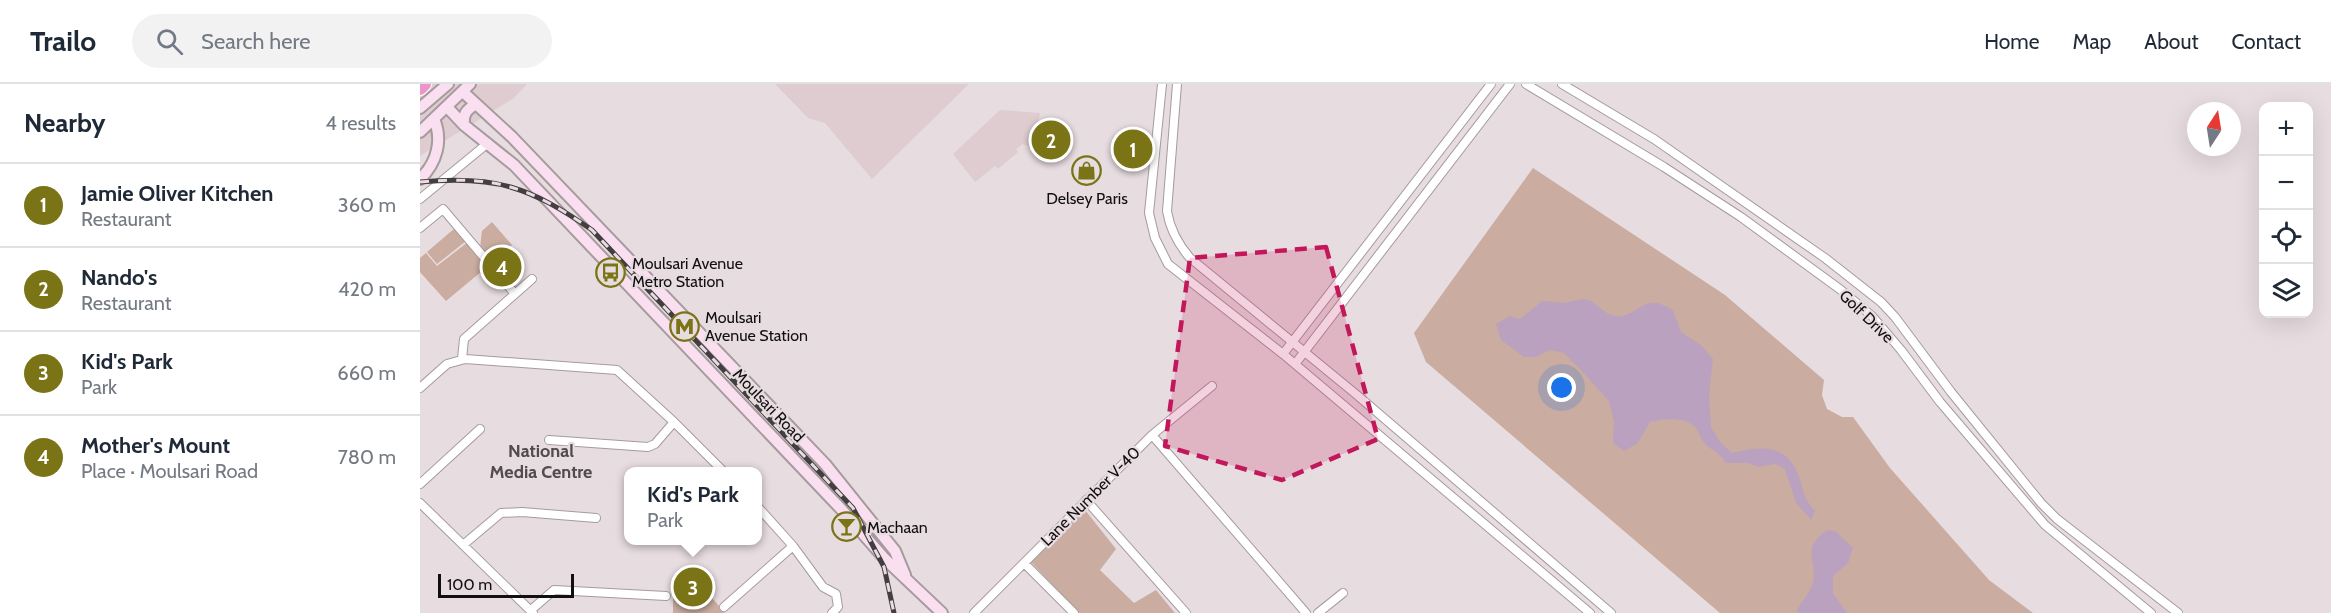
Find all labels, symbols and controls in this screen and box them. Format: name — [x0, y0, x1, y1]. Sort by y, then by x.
search box — [132, 14, 552, 68]
text: Trailo — [30, 24, 96, 58]
icon: search — [153, 25, 186, 58]
text: Search here — [201, 28, 310, 55]
text: Home — [1984, 29, 2040, 54]
text: Map — [2073, 29, 2111, 54]
text: About — [2144, 29, 2198, 54]
text: Contact — [2231, 29, 2301, 54]
north arrow — [2187, 102, 2241, 156]
map controls — [2259, 102, 2313, 318]
button: + — [2259, 102, 2313, 156]
text: Nearby — [24, 107, 105, 139]
text: 4 results — [325, 111, 396, 135]
pin: 2 — [1032, 118, 1070, 162]
pin: 1 — [1114, 126, 1152, 172]
shop icon: Delsey Paris — [1071, 154, 1103, 186]
button: − — [2259, 156, 2313, 210]
text: Jamie Oliver Kitchen — [81, 180, 273, 207]
place label: Delsey Paris — [1046, 189, 1128, 208]
text: 1 — [40, 193, 47, 217]
text: 360 m — [338, 193, 396, 217]
text: Restaurant — [81, 207, 172, 231]
button: locate — [2259, 210, 2313, 264]
pin: 4 — [482, 244, 521, 290]
place label: Moulsari Avenue Metro Station — [632, 254, 743, 291]
bus stop icon: Moulsari Avenue Metro Station — [595, 256, 627, 288]
text: Nando's — [81, 264, 157, 291]
button: layers — [2259, 264, 2313, 318]
text: 2 — [38, 277, 49, 301]
text: 420 m — [338, 277, 396, 301]
street label: Golf Drive — [1836, 286, 1898, 347]
text: Restaurant — [81, 291, 172, 315]
place label: Moulsari Avenue Station — [705, 308, 808, 345]
metro station icon: Moulsari Avenue Station — [668, 310, 700, 342]
text: Kid's Park — [81, 348, 173, 375]
text: 3 — [38, 361, 49, 385]
text: 660 m — [337, 361, 396, 385]
street label: Moulsari Road — [729, 365, 808, 446]
your location — [1547, 373, 1576, 402]
text: Park — [81, 375, 117, 399]
text: Mother's Mount — [81, 432, 230, 459]
district label: National Media Centre — [490, 440, 592, 483]
street label: Lane Number V-40 — [1037, 443, 1144, 550]
text: 4 — [37, 445, 50, 469]
text: 780 m — [338, 445, 396, 469]
text: Place · Moulsari Road — [81, 459, 258, 483]
popup — [624, 467, 762, 545]
text: Kid's Park — [647, 481, 739, 508]
text: Park — [647, 508, 683, 532]
bar icon: Machaan — [830, 511, 862, 543]
place label: Machaan — [867, 518, 928, 537]
pin: 3 — [674, 564, 712, 610]
scale bar — [438, 571, 574, 598]
text: 100 m — [447, 575, 492, 594]

